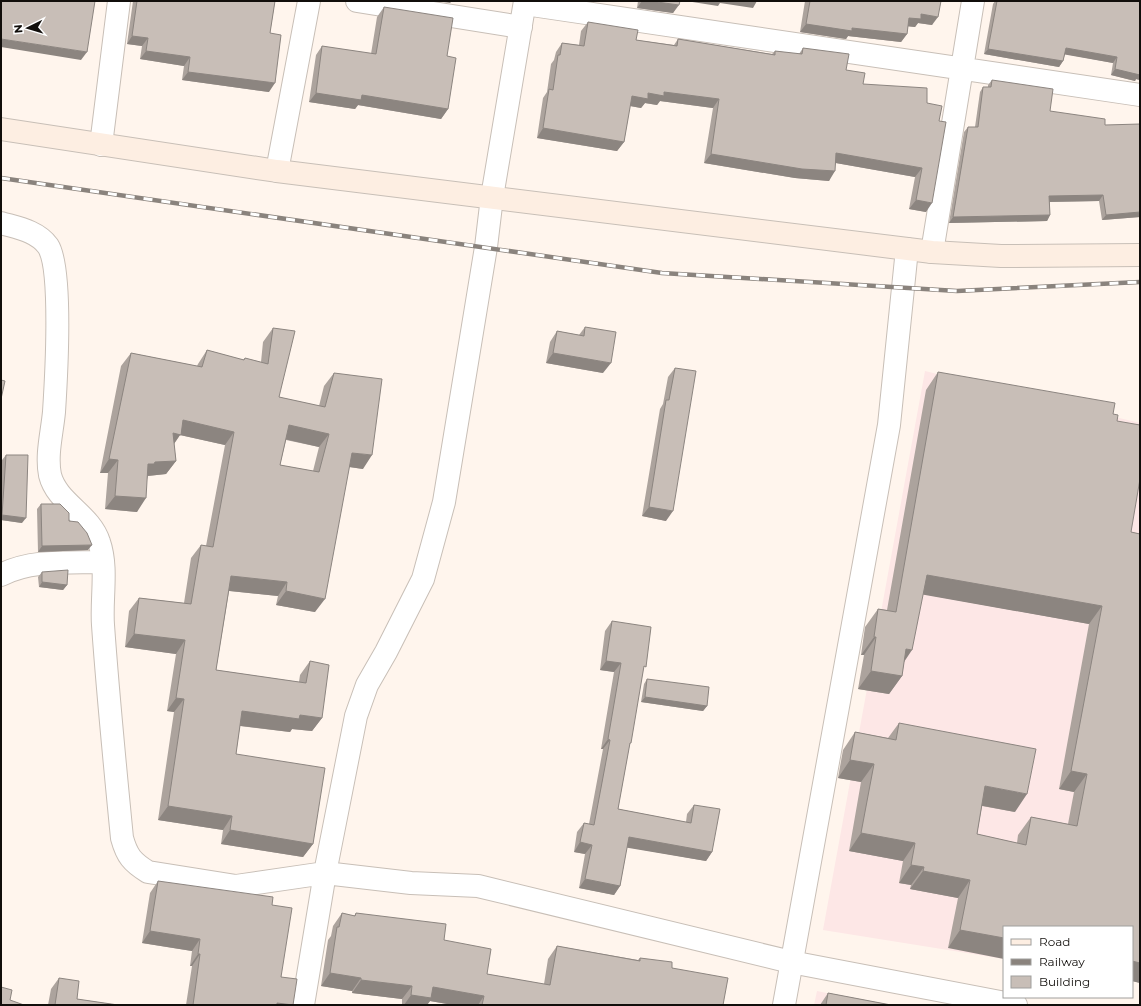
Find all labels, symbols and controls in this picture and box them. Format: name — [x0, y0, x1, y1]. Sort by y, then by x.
north arrow — [8, 8, 48, 48]
text: N — [11, 24, 25, 34]
legend — [1003, 926, 1133, 998]
text: Road — [1039, 934, 1070, 949]
text: Railway — [1039, 954, 1085, 969]
text: Building — [1039, 974, 1090, 989]

